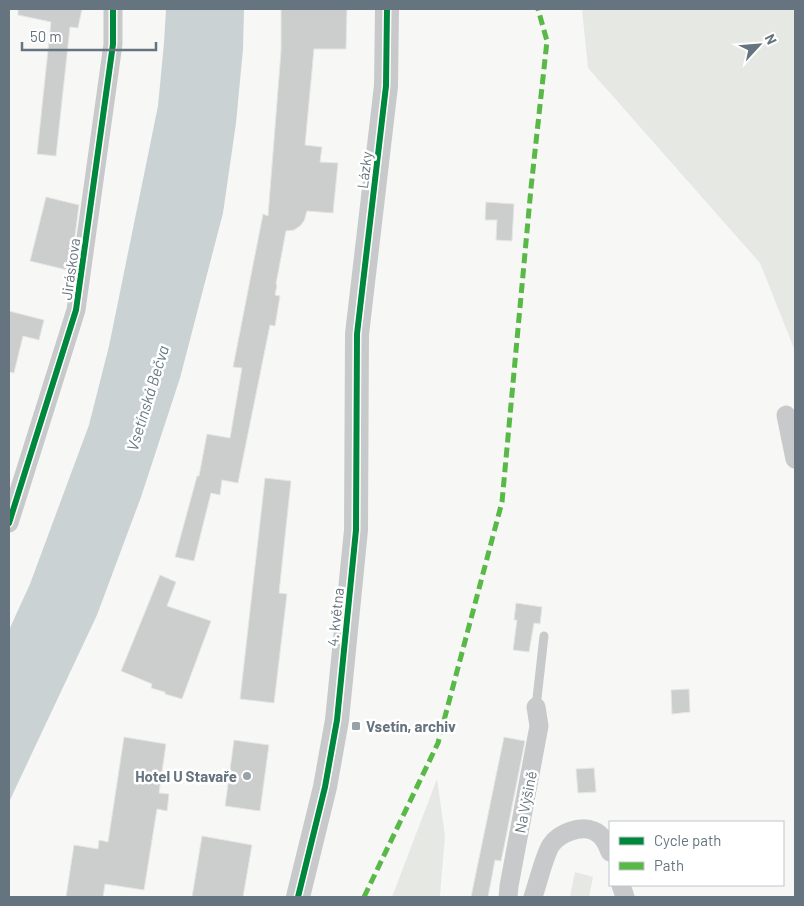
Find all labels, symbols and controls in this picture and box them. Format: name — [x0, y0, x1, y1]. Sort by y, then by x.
scale bar — [22, 20, 156, 52]
north arrow — [734, 20, 784, 70]
text: 50 m — [30, 27, 62, 45]
text: N — [761, 31, 781, 47]
street label: Lázky — [353, 150, 375, 190]
street label: Jiráskova — [57, 237, 83, 301]
water label: Vsetínská Bečva — [122, 343, 172, 453]
street label: 4. května — [323, 587, 347, 647]
place label: Vsetín, archiv — [366, 717, 456, 735]
marker: Vsetín, archiv — [350, 720, 362, 732]
place label: Hotel U Stavaře — [135, 767, 237, 785]
street label: Na Výšině — [510, 769, 540, 835]
marker: Hotel U Stavaře — [241, 770, 253, 782]
legend — [609, 821, 784, 886]
text: Cycle path — [654, 831, 721, 849]
text: Path — [654, 856, 684, 874]

